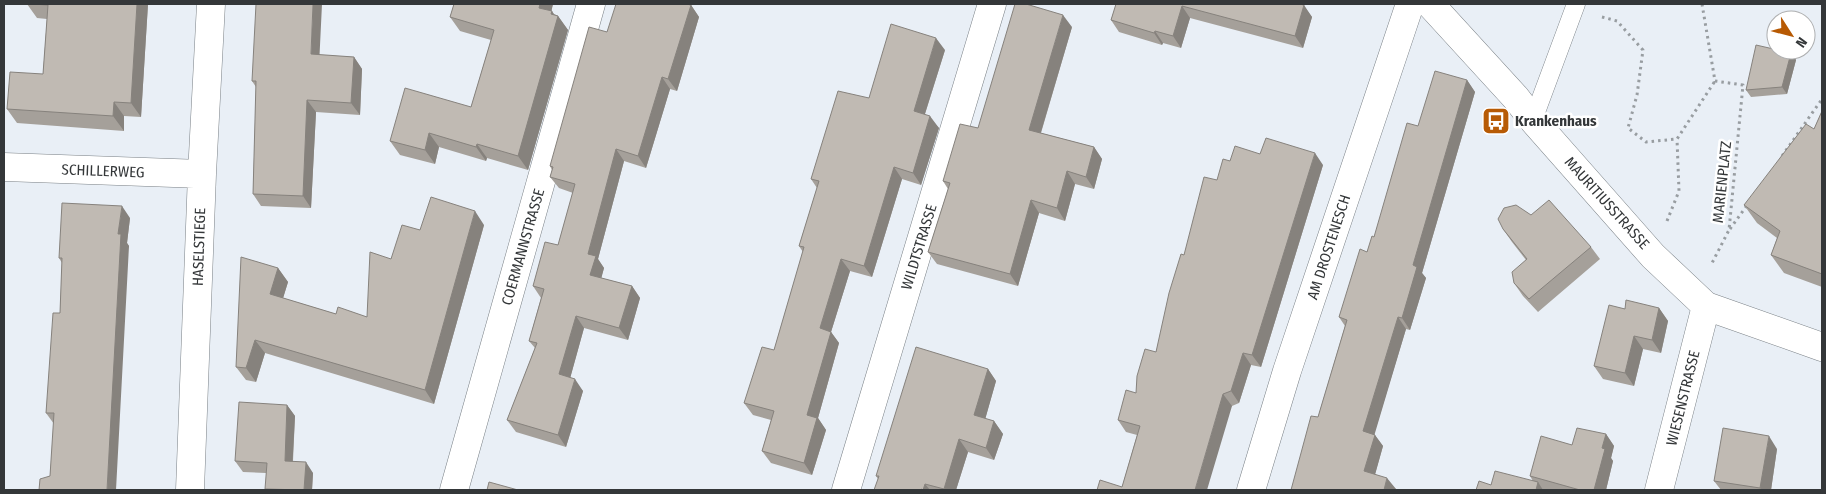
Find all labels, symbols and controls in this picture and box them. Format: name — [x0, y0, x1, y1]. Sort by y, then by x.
north arrow — [1766, 10, 1816, 60]
text: N — [1792, 34, 1810, 51]
bus stop icon: Krankenhaus — [1481, 106, 1511, 136]
place label: Krankenhaus — [1515, 112, 1597, 130]
street label: MARIENPLATZ — [1709, 140, 1735, 224]
street label: MAURITIUSSTRASSE — [1561, 153, 1653, 253]
street label: SCHILLERWEG — [61, 161, 145, 181]
street label: COERMANNSTRASSE — [498, 187, 548, 307]
street label: AM DROSTENESCH — [1304, 192, 1354, 302]
street label: WILDTSTRASSE — [897, 202, 941, 292]
street label: HASELSTIEGE — [189, 208, 209, 286]
street label: WIESENSTRASSE — [1662, 349, 1704, 447]

